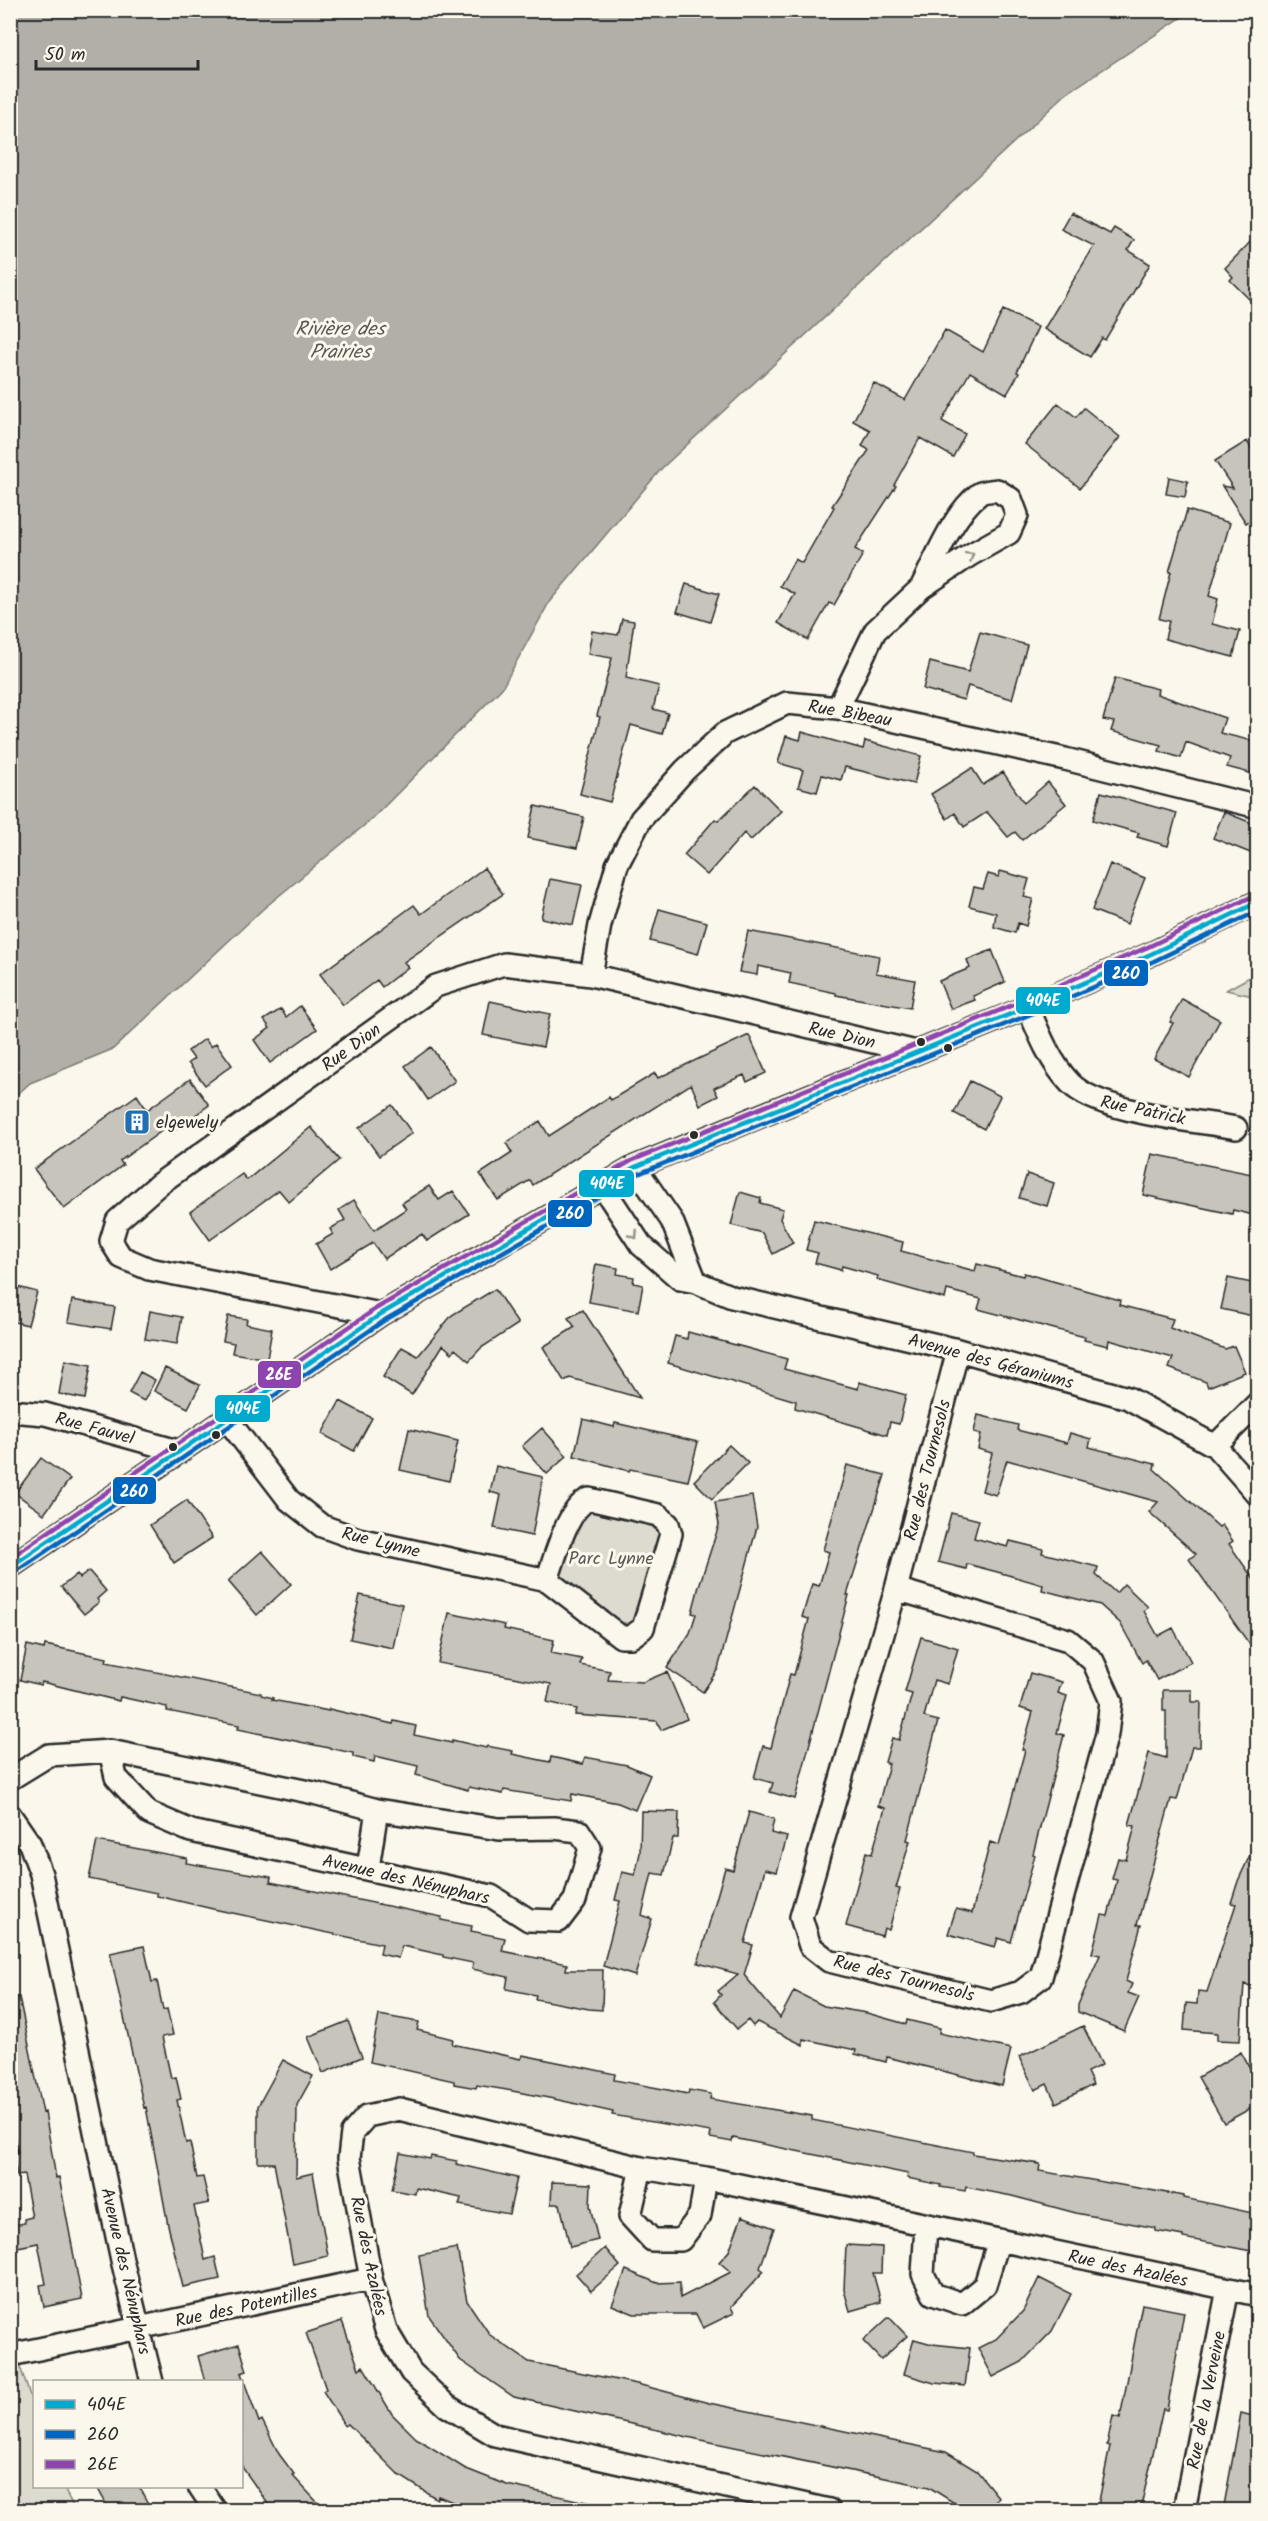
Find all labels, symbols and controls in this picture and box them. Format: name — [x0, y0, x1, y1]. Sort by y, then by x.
scale bar — [36, 33, 198, 71]
text: 50 m — [45, 41, 85, 70]
water label: Rivière des Prairies — [295, 314, 387, 369]
one-way arrow — [964, 551, 974, 563]
street label: Rue Bibeau — [805, 693, 894, 736]
line badge: 26O — [1103, 959, 1149, 987]
text: 26O — [1112, 962, 1140, 987]
line badge: 404E — [1015, 986, 1071, 1015]
text: 404E — [1026, 989, 1061, 1014]
street label: Rue Dion — [805, 1015, 878, 1058]
street label: Rue Dion — [316, 1016, 388, 1080]
unlabelled marker — [915, 1036, 927, 1048]
unlabelled marker — [942, 1042, 954, 1054]
street label: Rue Patrick — [1097, 1088, 1188, 1135]
building icon: elgewely — [122, 1107, 152, 1137]
place label: elgewely — [156, 1109, 219, 1138]
unlabelled marker — [688, 1129, 700, 1141]
line badge: 404E — [578, 1169, 635, 1198]
text: 404E — [590, 1172, 625, 1197]
line badge: 26O — [547, 1199, 593, 1228]
text: 26O — [556, 1202, 584, 1227]
one-way arrow — [627, 1229, 638, 1240]
street label: Avenue des Géraniums — [905, 1326, 1077, 1399]
line badge: 26E — [257, 1360, 302, 1389]
text: 26E — [266, 1363, 294, 1388]
line badge: 404E — [214, 1394, 271, 1423]
street label: Rue des Tournesols — [897, 1396, 960, 1544]
text: 404E — [226, 1397, 261, 1422]
street label: Rue Fauvel — [52, 1405, 138, 1454]
unlabelled marker — [210, 1429, 222, 1441]
unlabelled marker — [167, 1441, 179, 1453]
line badge: 26O — [112, 1476, 157, 1505]
text: 26O — [120, 1480, 148, 1505]
street label: Rue Lynne — [338, 1520, 423, 1567]
park label: Parc Lynne — [569, 1545, 653, 1574]
street label: Avenue des Nénuphars — [319, 1847, 492, 1914]
street label: Rue des Tournesols — [830, 1948, 978, 2011]
street label: Avenue des Nénuphars — [91, 2185, 158, 2358]
street label: Rue des Azalées — [341, 2194, 394, 2319]
street label: Rue des Azalées — [1065, 2243, 1191, 2296]
street label: Rue des Potentilles — [172, 2278, 321, 2337]
street label: Rue de la Verveine — [1180, 2329, 1235, 2472]
legend — [33, 2380, 243, 2488]
text: 404E — [87, 2391, 127, 2420]
text: 26O — [87, 2421, 119, 2450]
text: 26E — [87, 2451, 118, 2480]

